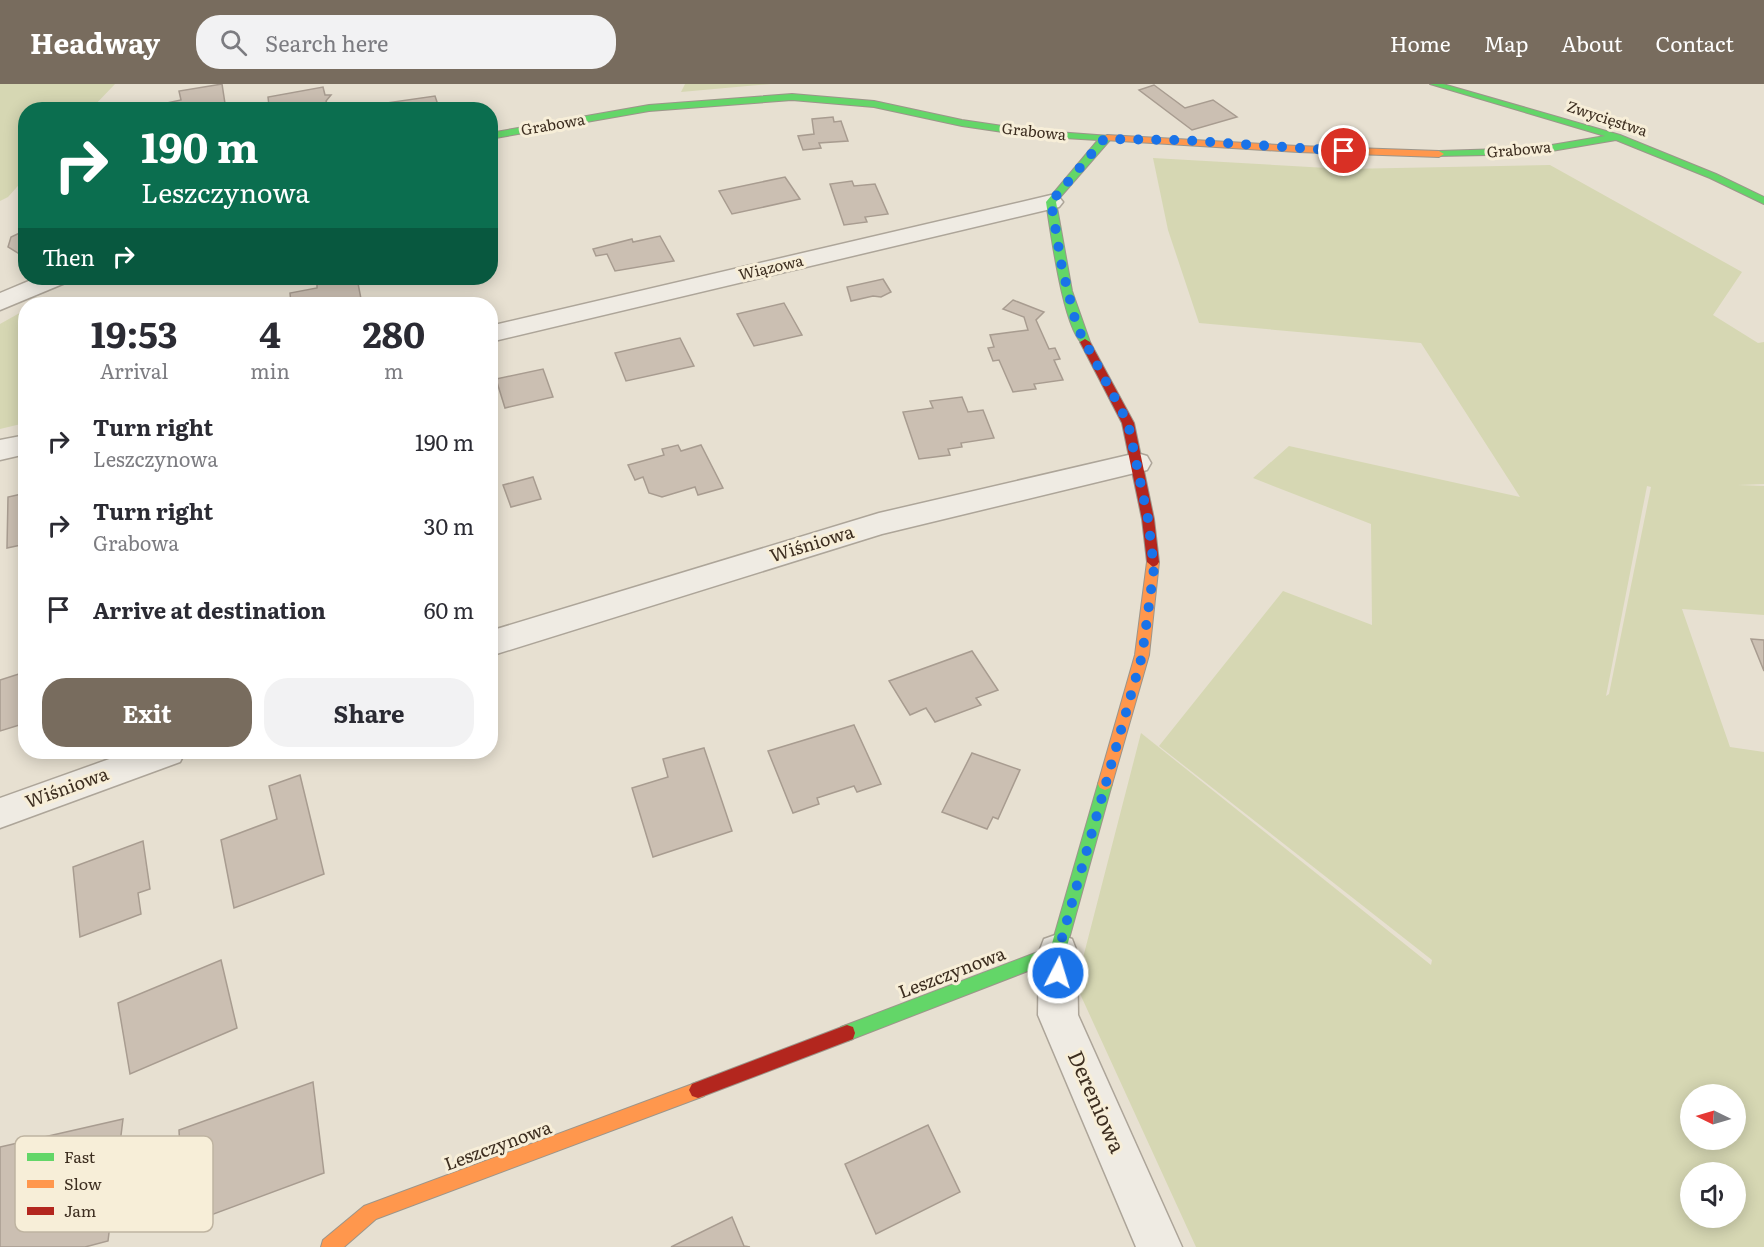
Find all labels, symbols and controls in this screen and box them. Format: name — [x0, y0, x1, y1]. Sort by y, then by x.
search box — [196, 15, 616, 69]
text: Headway — [30, 21, 160, 63]
icon: search — [217, 26, 250, 59]
text: Search here — [265, 26, 388, 59]
text: Home — [1390, 27, 1451, 58]
text: Map — [1484, 27, 1528, 58]
text: About — [1561, 27, 1623, 58]
text: Contact — [1656, 27, 1734, 58]
street label: Zwycięstwa — [1564, 94, 1652, 142]
street label: Grabowa — [519, 106, 587, 140]
text: 190 m — [141, 114, 259, 176]
street label: Grabowa — [1001, 116, 1068, 145]
pin — [1318, 125, 1369, 176]
icon: right — [42, 126, 120, 204]
icon: arrive — [1327, 134, 1360, 167]
street label: Grabowa — [1486, 134, 1553, 163]
text: Leszczynowa — [141, 171, 310, 211]
text: Then — [42, 240, 95, 273]
icon: right — [107, 240, 140, 273]
street label: Wiązowa — [736, 248, 806, 285]
text: 19:53 — [91, 306, 178, 359]
text: 4 — [259, 306, 281, 359]
text: 280 — [362, 306, 425, 359]
text: Arrival — [100, 355, 168, 385]
text: min — [250, 355, 290, 385]
text: m — [384, 355, 404, 385]
text: Turn right — [93, 410, 213, 443]
icon: right — [42, 425, 75, 458]
text: 190 m — [415, 425, 474, 458]
text: Leszczynowa — [93, 443, 218, 473]
text: Turn right — [93, 494, 213, 527]
icon: right — [42, 509, 75, 542]
text: 30 m — [424, 509, 474, 542]
street label: Wiśniowa — [766, 517, 857, 568]
text: Grabowa — [93, 527, 179, 557]
icon: arrive — [42, 593, 75, 626]
text: Arrive at destination — [93, 593, 326, 626]
text: 60 m — [424, 593, 474, 626]
button: Exit — [42, 678, 252, 747]
button: Share — [264, 678, 474, 747]
street label: Wiśniowa — [21, 759, 112, 814]
street label: Leszczynowa — [894, 939, 1009, 1004]
position arrow — [1026, 941, 1090, 1005]
street label: Dereniowa — [1062, 1045, 1135, 1158]
north arrow — [1680, 1084, 1746, 1150]
map controls — [1680, 1084, 1746, 1228]
street label: Leszczynowa — [440, 1113, 555, 1177]
legend — [15, 1136, 213, 1232]
text: Fast — [64, 1144, 96, 1168]
button: sound — [1680, 1162, 1746, 1228]
text: Slow — [64, 1171, 102, 1195]
text: Jam — [64, 1198, 97, 1222]

